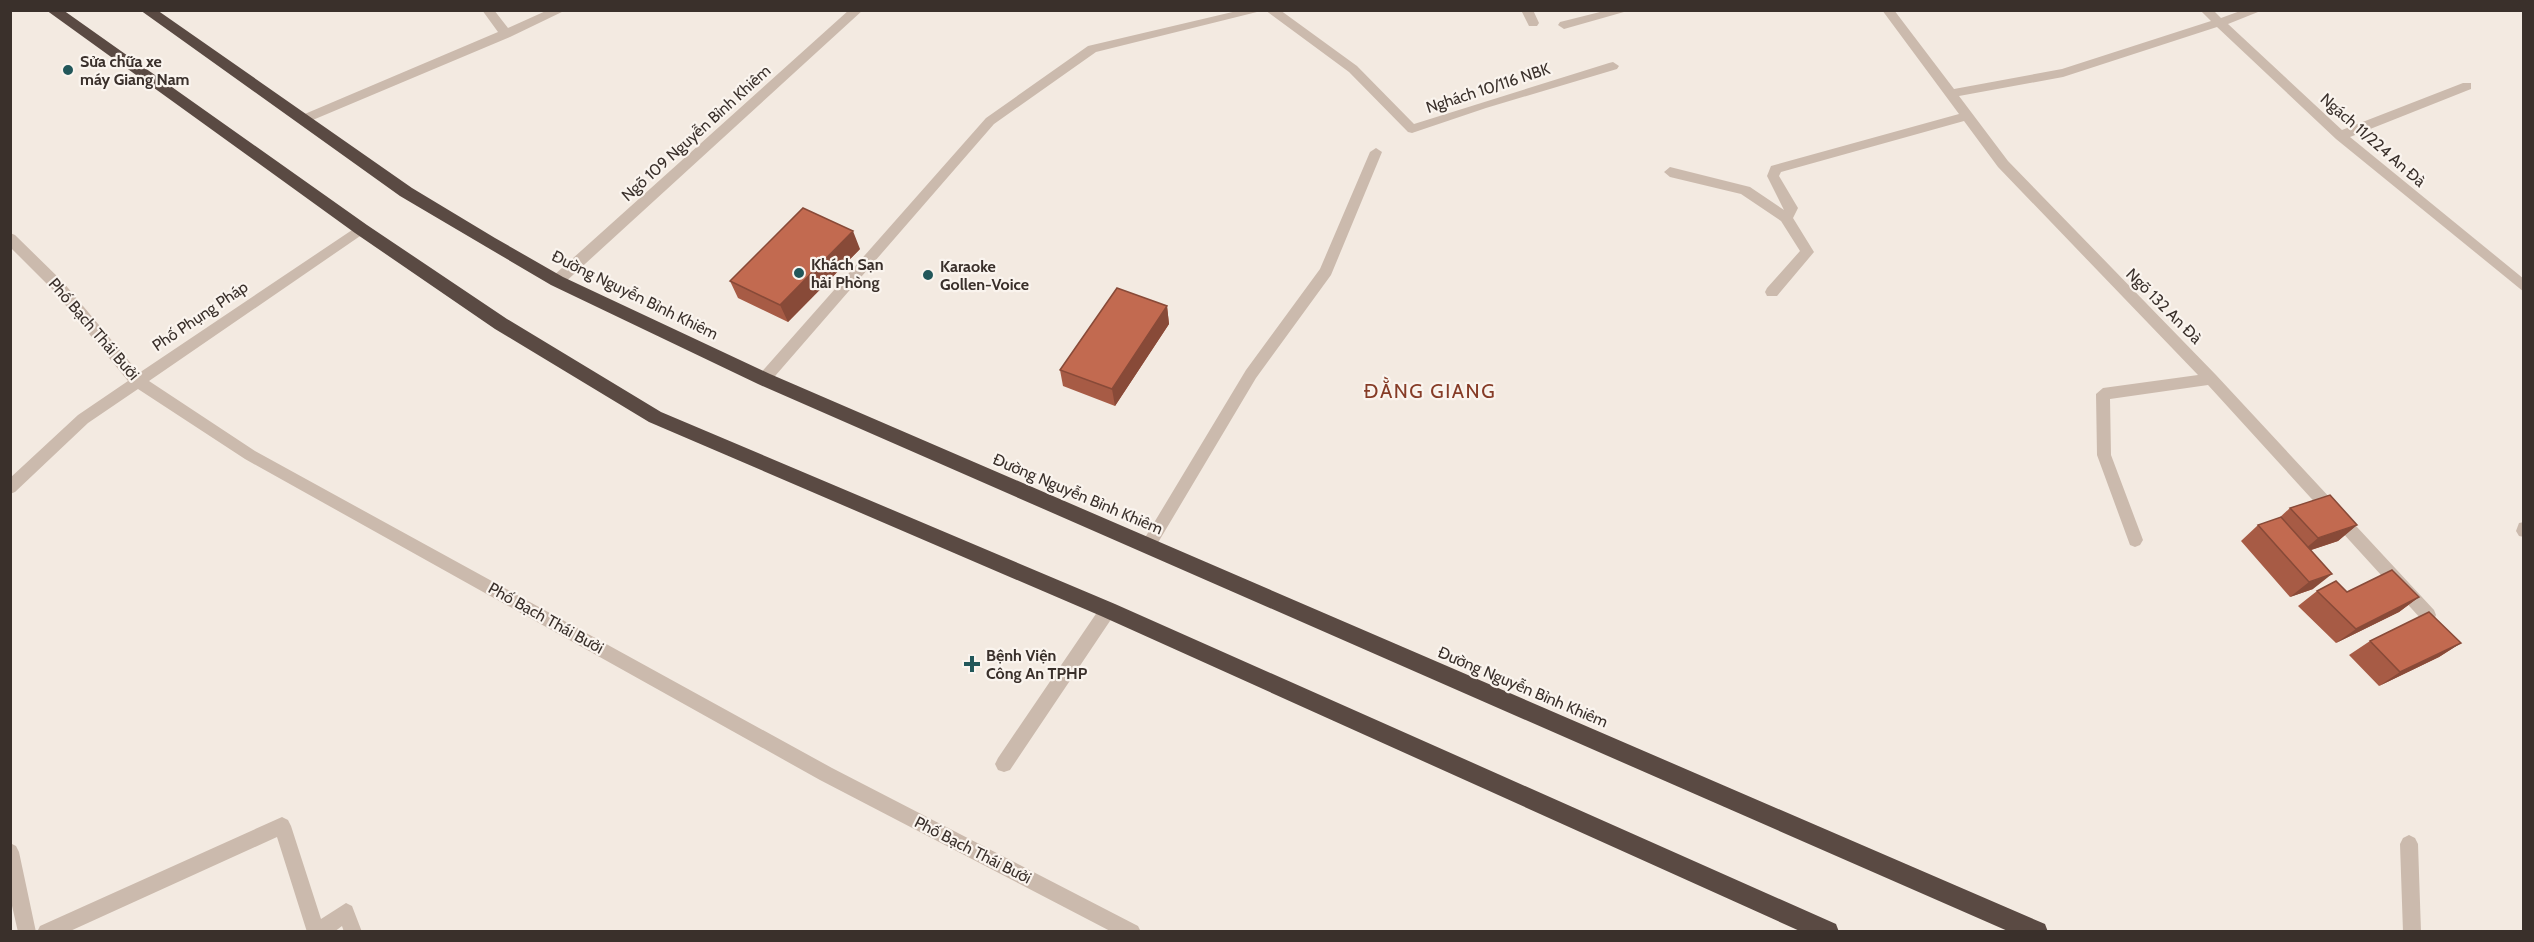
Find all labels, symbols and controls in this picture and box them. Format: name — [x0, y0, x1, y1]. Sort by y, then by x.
place label: Sửa chữa xe máy Giang Nam — [80, 52, 190, 89]
street label: Nghách 10/116 NBK — [1424, 59, 1552, 117]
street label: Ngõ 109 Nguyễn Bỉnh Khiêm — [618, 61, 774, 205]
marker: Sửa chữa xe máy Giang Nam — [61, 63, 75, 77]
street label: Ngách 11/224 An Đà — [2317, 89, 2430, 191]
street label: Đường Nguyễn Bỉnh Khiêm — [549, 246, 721, 344]
place label: Khách Sạn hải Phòng — [811, 255, 884, 292]
place label: Karaoke Gollen-Voice — [940, 257, 1029, 294]
street label: Ngõ 132 An Đà — [2122, 264, 2206, 348]
marker: Khách Sạn hải Phòng — [792, 266, 806, 280]
marker: Karaoke Gollen-Voice — [921, 268, 935, 282]
street label: Phố Bạch Thái Bưởi — [45, 274, 143, 384]
street label: Phố Phụng Pháp — [149, 277, 251, 355]
district label: ĐẰNG GIANG — [1364, 376, 1496, 403]
street label: Đường Nguyễn Bỉnh Khiêm — [990, 450, 1166, 538]
street label: Phố Bạch Thái Bưởi — [485, 578, 607, 658]
street label: Đường Nguyễn Bỉnh Khiêm — [1435, 643, 1611, 731]
place label: Bệnh Viện Công An TPHP — [986, 646, 1088, 683]
marker: Bệnh Viện Công An TPHP — [963, 655, 981, 673]
street label: Phố Bạch Thái Bưởi — [911, 812, 1035, 888]

